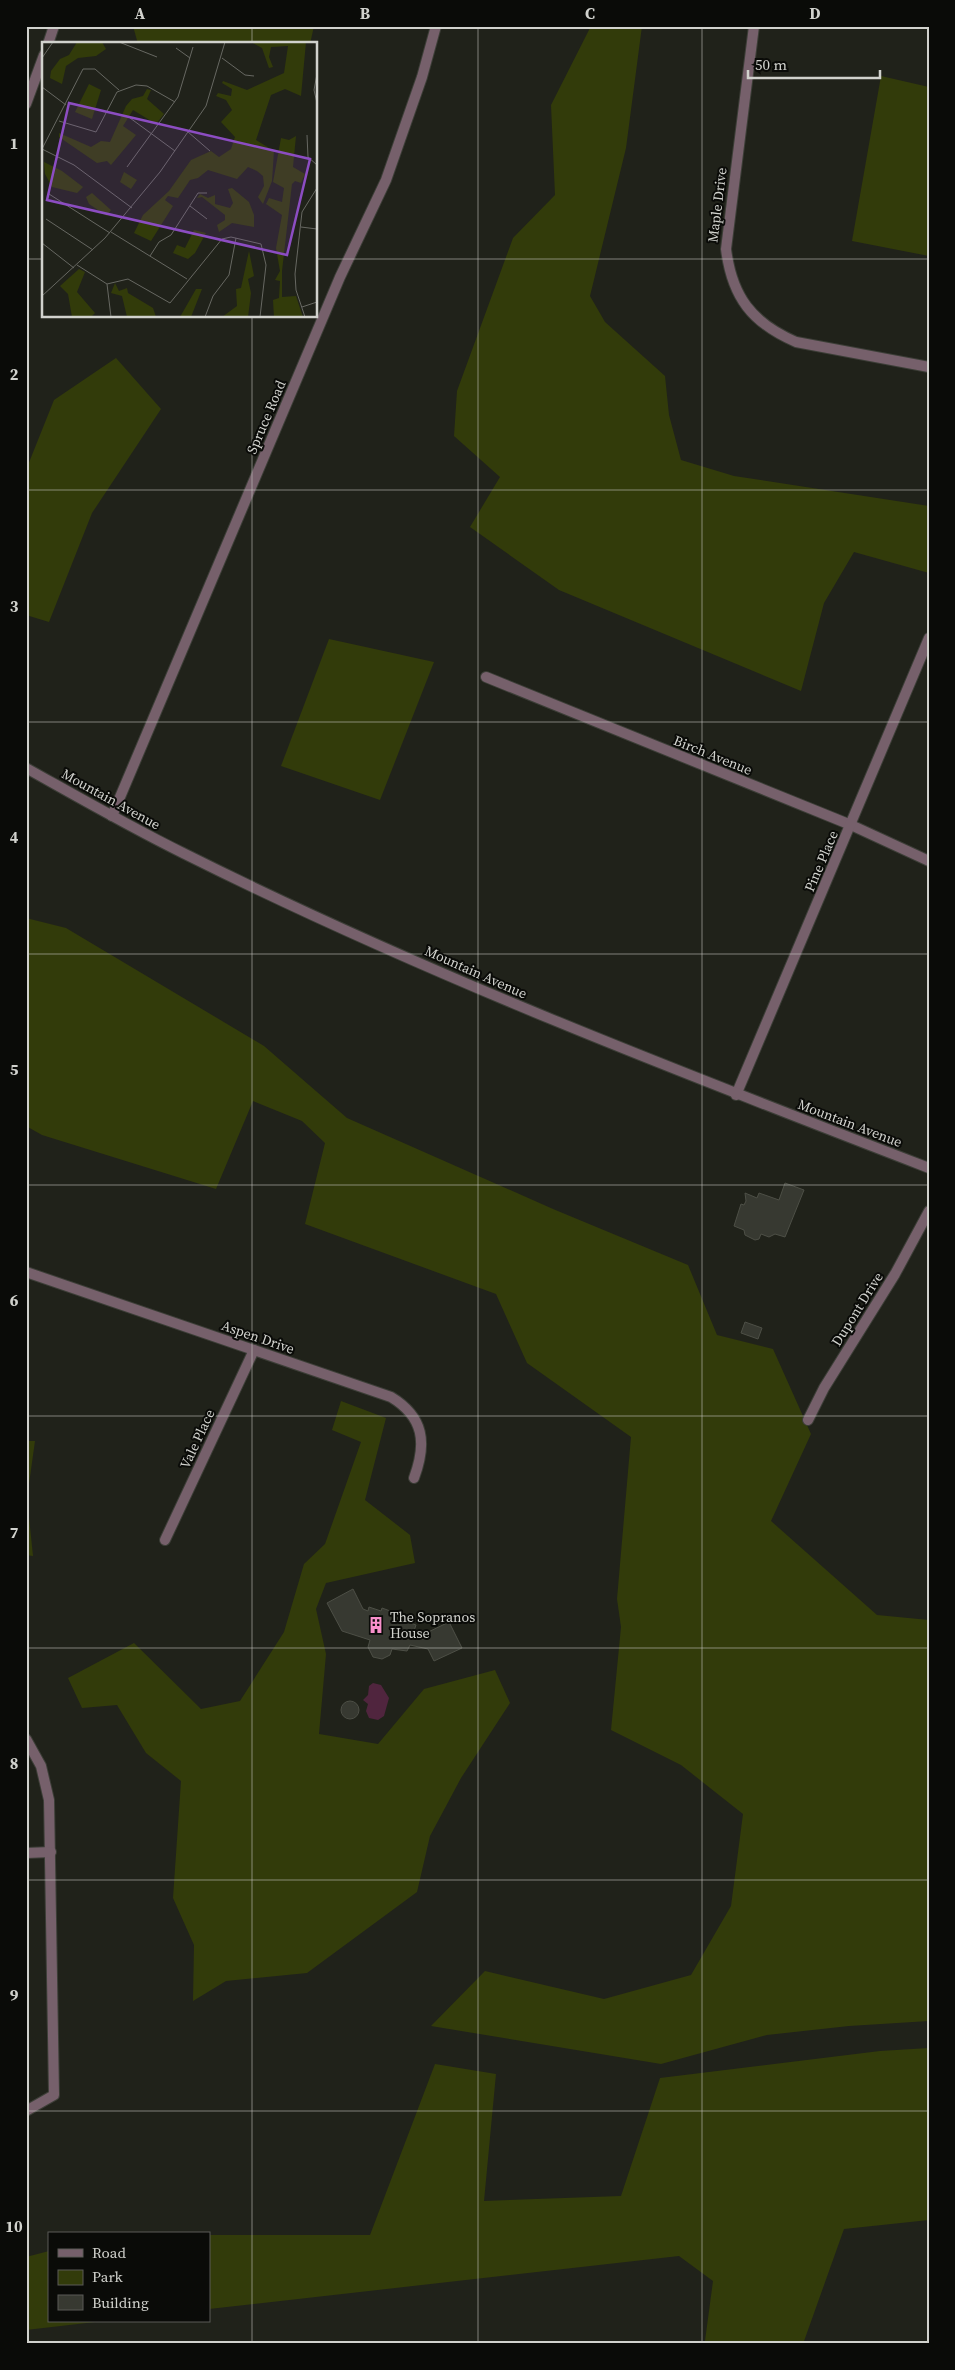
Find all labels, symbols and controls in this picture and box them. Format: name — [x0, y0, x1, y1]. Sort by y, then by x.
text: A — [135, 2, 146, 24]
text: B — [360, 2, 371, 24]
text: C — [585, 2, 595, 24]
text: D — [809, 2, 821, 24]
inset map — [42, 42, 318, 318]
scale bar — [748, 48, 880, 80]
text: 50 m — [755, 54, 787, 75]
text: 1 — [10, 132, 18, 154]
street label: Maple Drive — [702, 166, 732, 244]
text: 2 — [10, 363, 19, 385]
street label: Spruce Road — [242, 377, 290, 457]
text: 3 — [10, 595, 19, 617]
street label: Birch Avenue — [671, 730, 755, 780]
street label: Mountain Avenue — [58, 764, 164, 834]
text: 4 — [10, 826, 19, 848]
street label: Pine Place — [799, 827, 843, 895]
street label: Mountain Avenue — [422, 940, 530, 1004]
text: 5 — [10, 1058, 19, 1080]
street label: Mountain Avenue — [795, 1094, 905, 1152]
street label: Dupont Drive — [826, 1268, 888, 1350]
text: 6 — [10, 1289, 19, 1311]
street label: Aspen Drive — [219, 1315, 297, 1359]
street label: Vale Place — [175, 1406, 219, 1472]
text: 7 — [10, 1521, 19, 1543]
place label: The Sopranos House — [390, 1607, 475, 1643]
building icon: The Sopranos House — [366, 1615, 386, 1635]
text: 8 — [10, 1752, 18, 1774]
text: 9 — [10, 1984, 19, 2006]
text: 10 — [5, 2215, 23, 2237]
legend — [48, 2232, 210, 2322]
text: Road — [92, 2242, 126, 2263]
text: Park — [92, 2266, 124, 2287]
text: Building — [92, 2292, 149, 2313]

